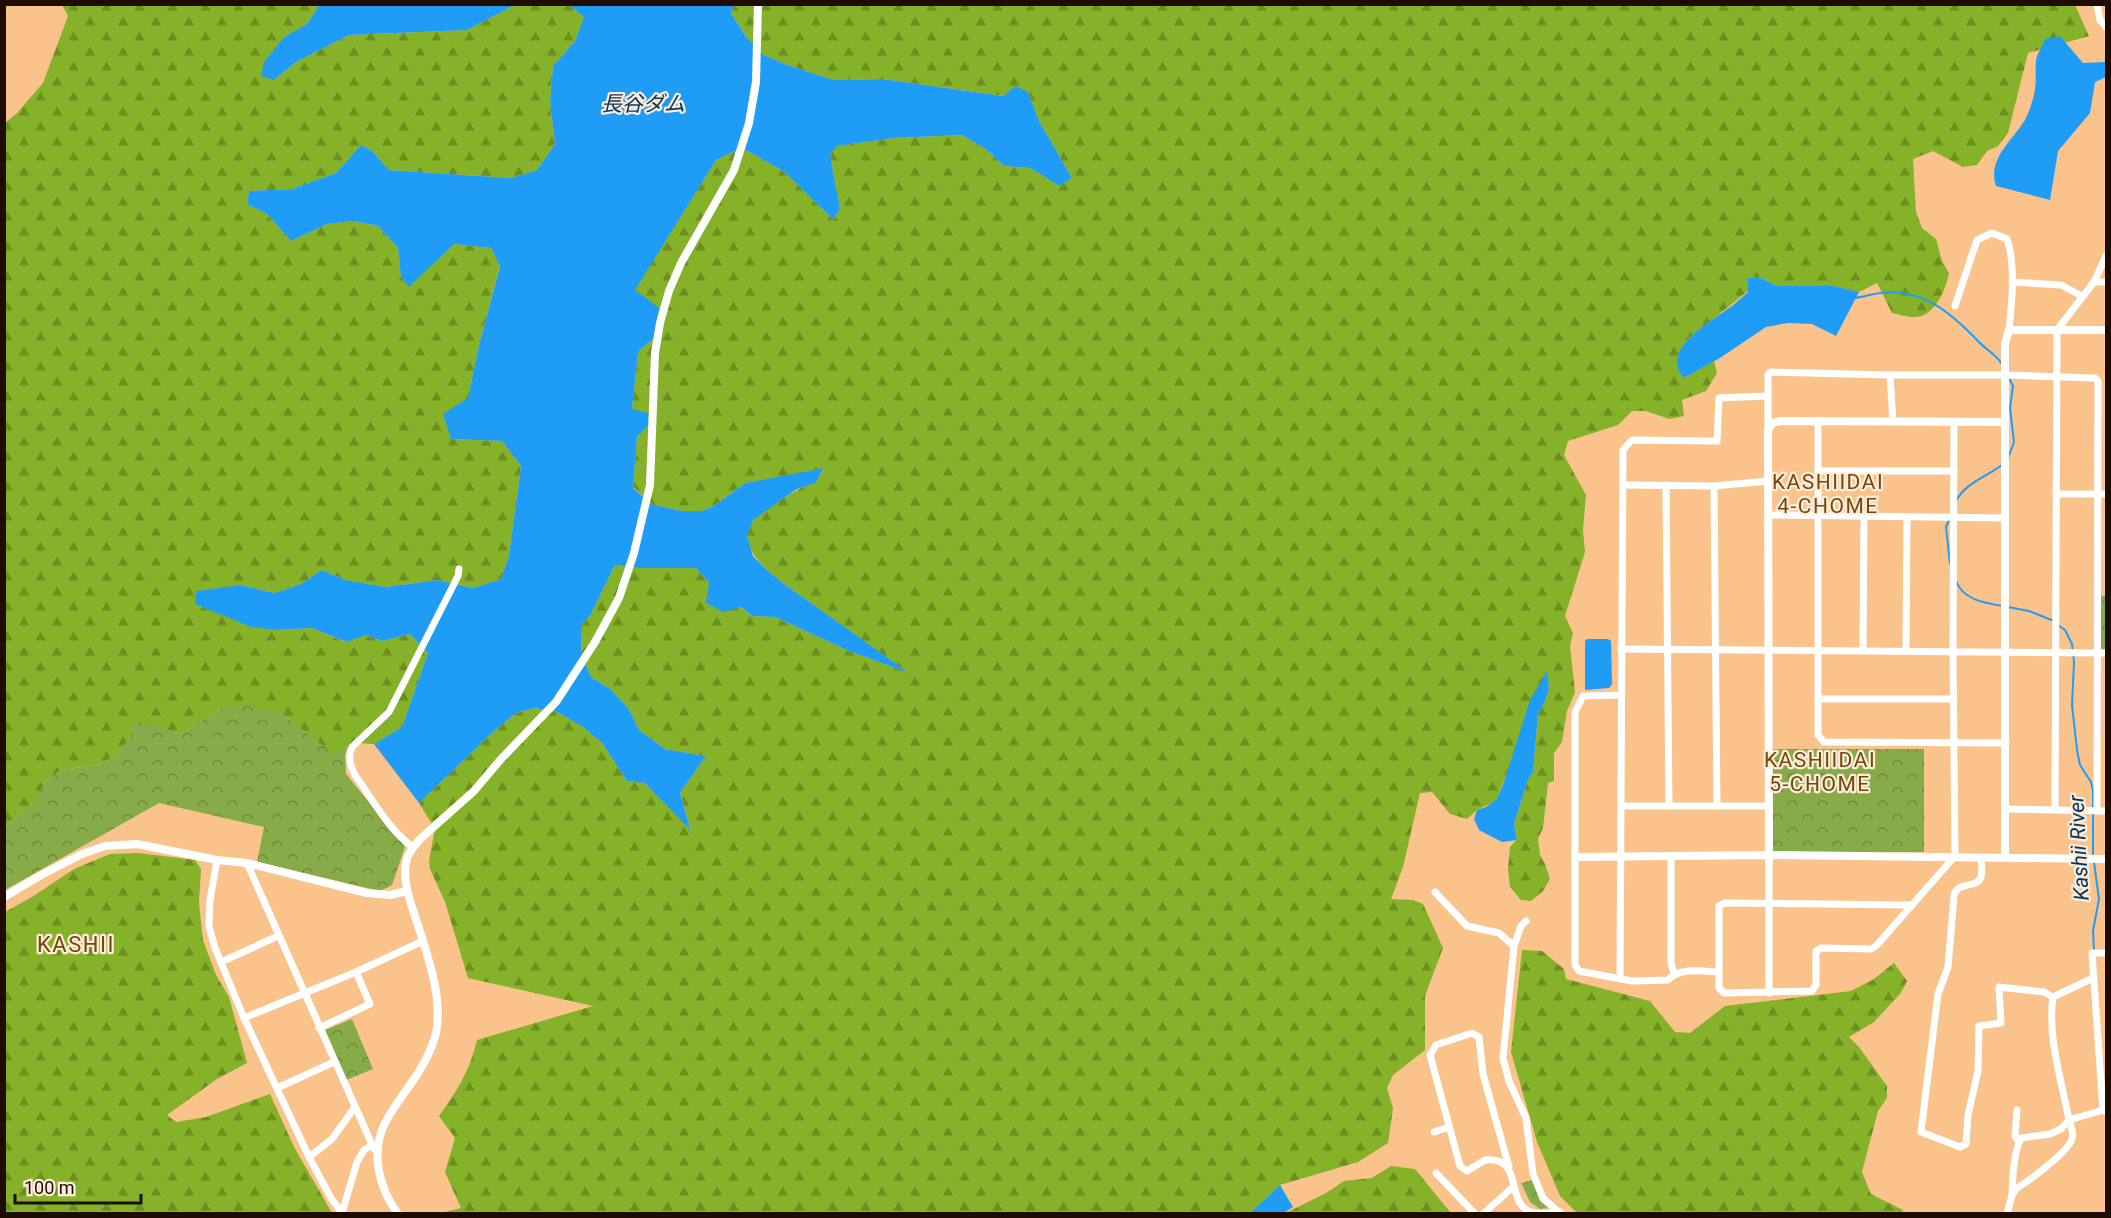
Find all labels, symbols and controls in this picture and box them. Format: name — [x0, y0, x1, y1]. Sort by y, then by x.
water label: 長谷ダム — [601, 92, 685, 116]
district label: KASHIIDAI 4-CHOME — [1772, 470, 1884, 518]
district label: KASHIIDAI 5-CHOME — [1764, 748, 1876, 796]
water label: Kashii River — [2064, 794, 2094, 901]
district label: KASHII — [37, 932, 115, 957]
scale bar — [15, 1167, 141, 1205]
text: 100 m — [24, 1177, 75, 1198]

